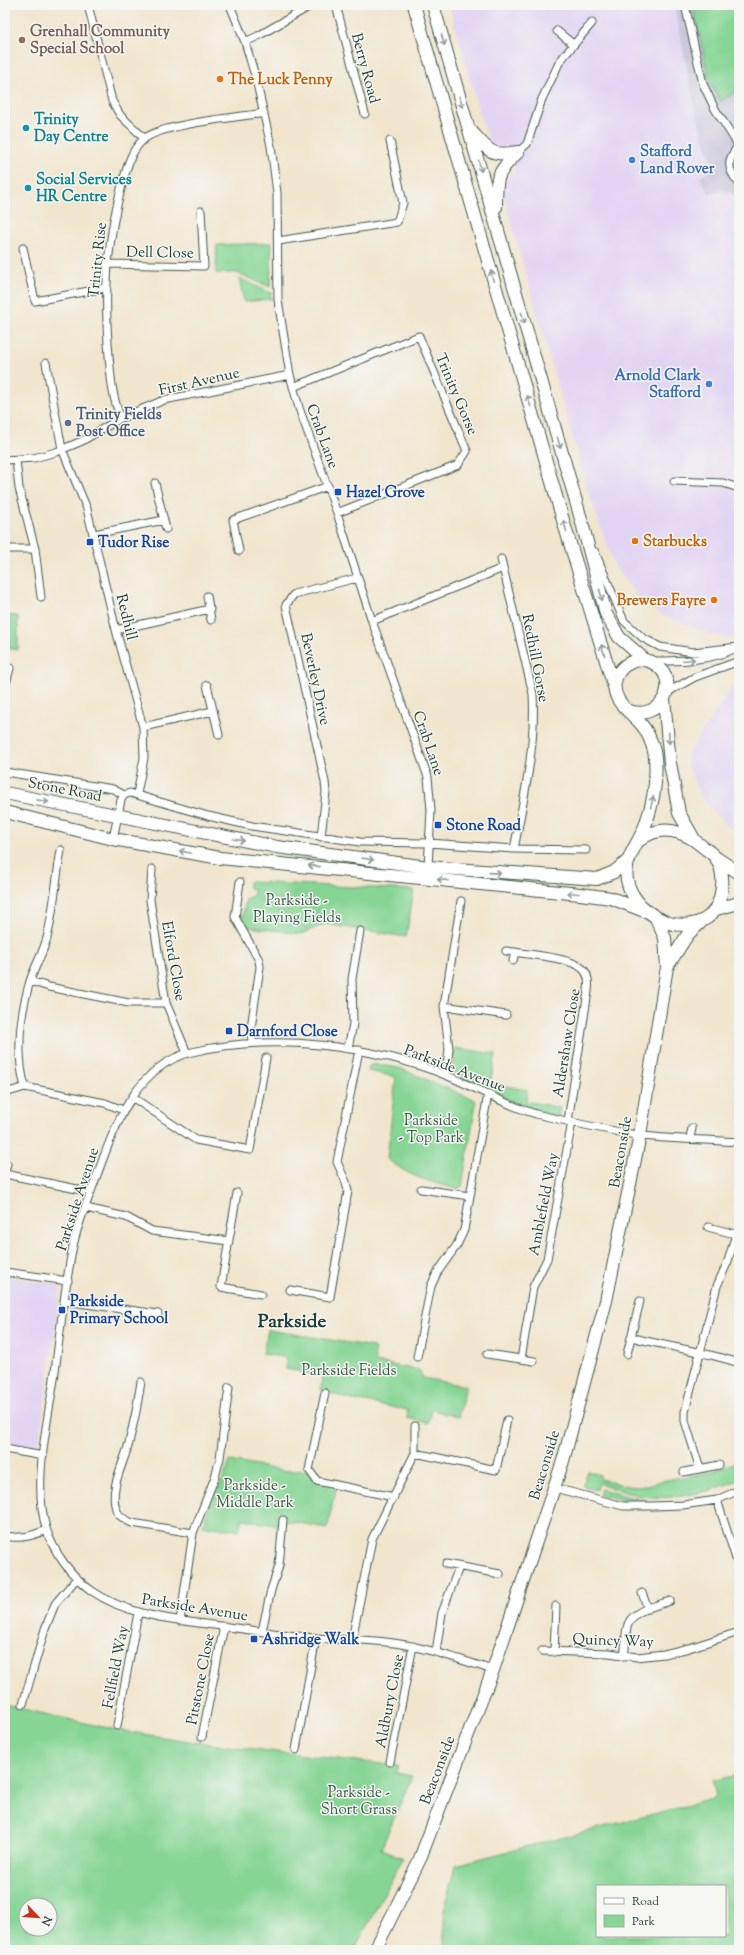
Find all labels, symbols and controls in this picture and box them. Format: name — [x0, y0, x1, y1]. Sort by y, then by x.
place label: Grenhall Community Special School — [30, 22, 170, 60]
street label: Berry Road — [345, 31, 384, 106]
one-way arrow — [440, 34, 447, 47]
marker: Grenhall Community Special School — [17, 35, 27, 45]
place label: The Luck Penny — [228, 70, 333, 91]
marker: The Luck Penny — [215, 74, 225, 84]
one-way arrow — [458, 96, 466, 108]
place label: Trinity Day Centre — [34, 110, 108, 148]
marker: Trinity Day Centre — [21, 123, 31, 133]
place label: Stafford Land Rover — [640, 142, 715, 180]
marker: Stafford Land Rover — [627, 155, 637, 165]
one-way arrow — [477, 159, 484, 172]
place label: Social Services HR Centre — [36, 170, 132, 208]
marker: Social Services HR Centre — [23, 183, 33, 193]
street label: Trinity Rise — [84, 221, 113, 299]
street label: Dell Close — [126, 242, 194, 265]
one-way arrow — [488, 270, 495, 283]
one-way arrow — [520, 311, 527, 324]
street label: Trinity Gorse — [429, 350, 482, 439]
street label: First Avenue — [157, 363, 242, 402]
place label: Arnold Clark Stafford — [614, 366, 702, 404]
marker: Arnold Clark Stafford — [704, 379, 714, 389]
one-way arrow — [524, 395, 532, 408]
street label: Crab Lane — [300, 401, 343, 472]
place label: Trinity Fields Post Office — [76, 405, 162, 443]
marker: Trinity Fields Post Office — [63, 418, 73, 428]
one-way arrow — [556, 436, 563, 449]
place label: Hazel Grove — [346, 483, 425, 504]
marker: Hazel Grove — [333, 487, 343, 497]
one-way arrow — [561, 519, 568, 532]
place label: Starbucks — [643, 532, 707, 553]
place label: Tudor Rise — [98, 533, 169, 554]
marker: Starbucks — [630, 536, 640, 546]
marker: Tudor Rise — [85, 537, 95, 547]
one-way arrow — [598, 588, 606, 601]
place label: Brewers Fayre — [617, 591, 706, 612]
street label: Redhill — [110, 592, 141, 643]
marker: Brewers Fayre — [709, 595, 719, 605]
street label: Redhill Gorse — [516, 612, 553, 704]
street label: Beverley Drive — [295, 631, 335, 727]
one-way arrow — [599, 644, 606, 657]
one-way arrow — [682, 656, 695, 663]
street label: Crab Lane — [407, 708, 448, 779]
one-way arrow — [665, 731, 673, 744]
street label: Stone Road — [26, 773, 104, 808]
one-way arrow — [649, 796, 656, 809]
one-way arrow — [36, 797, 49, 805]
place label: Stone Road — [446, 816, 521, 837]
marker: Stone Road — [433, 820, 443, 830]
one-way arrow — [232, 836, 245, 844]
one-way arrow — [179, 848, 192, 856]
one-way arrow — [361, 855, 374, 862]
one-way arrow — [308, 863, 321, 870]
one-way arrow — [488, 869, 501, 876]
one-way arrow — [437, 876, 450, 884]
one-way arrow — [567, 889, 580, 896]
park label: Parkside - Playing Fields — [253, 891, 341, 929]
street label: Elford Close — [155, 920, 190, 1003]
street label: Aldershaw Close — [548, 987, 586, 1099]
place label: Darnford Close — [237, 1022, 338, 1043]
marker: Darnford Close — [224, 1026, 234, 1036]
street label: Parkside Avenue — [401, 1040, 508, 1098]
park label: Parkside - Top Park — [398, 1111, 464, 1149]
street label: Beaconside — [605, 1115, 638, 1190]
street label: Parkside Avenue — [52, 1145, 105, 1254]
street label: Amblefield Way — [524, 1151, 565, 1257]
place label: Parkside Primary School — [70, 1292, 169, 1330]
marker: Parkside Primary School — [57, 1305, 67, 1315]
district label: Parkside — [258, 1309, 326, 1336]
park label: Parkside Fields — [302, 1361, 397, 1382]
street label: Beaconside — [525, 1428, 566, 1503]
park label: Parkside - Middle Park — [216, 1476, 294, 1514]
street label: Parkside Avenue — [140, 1590, 249, 1627]
street label: Fellfield Way — [98, 1623, 135, 1711]
place label: Ashridge Walk — [262, 1630, 360, 1651]
street label: Quincy Way — [572, 1630, 654, 1653]
street label: Pitstone Close — [182, 1632, 221, 1727]
marker: Ashridge Walk — [249, 1634, 259, 1644]
street label: Aldbury Close — [371, 1653, 410, 1750]
street label: Beaconside — [416, 1733, 461, 1808]
park label: Parkside - Short Grass — [321, 1783, 397, 1821]
legend — [596, 1885, 726, 1937]
text: Road — [632, 1893, 659, 1911]
north arrow — [18, 1897, 58, 1937]
text: N — [37, 1913, 56, 1928]
text: Park — [632, 1913, 655, 1931]

